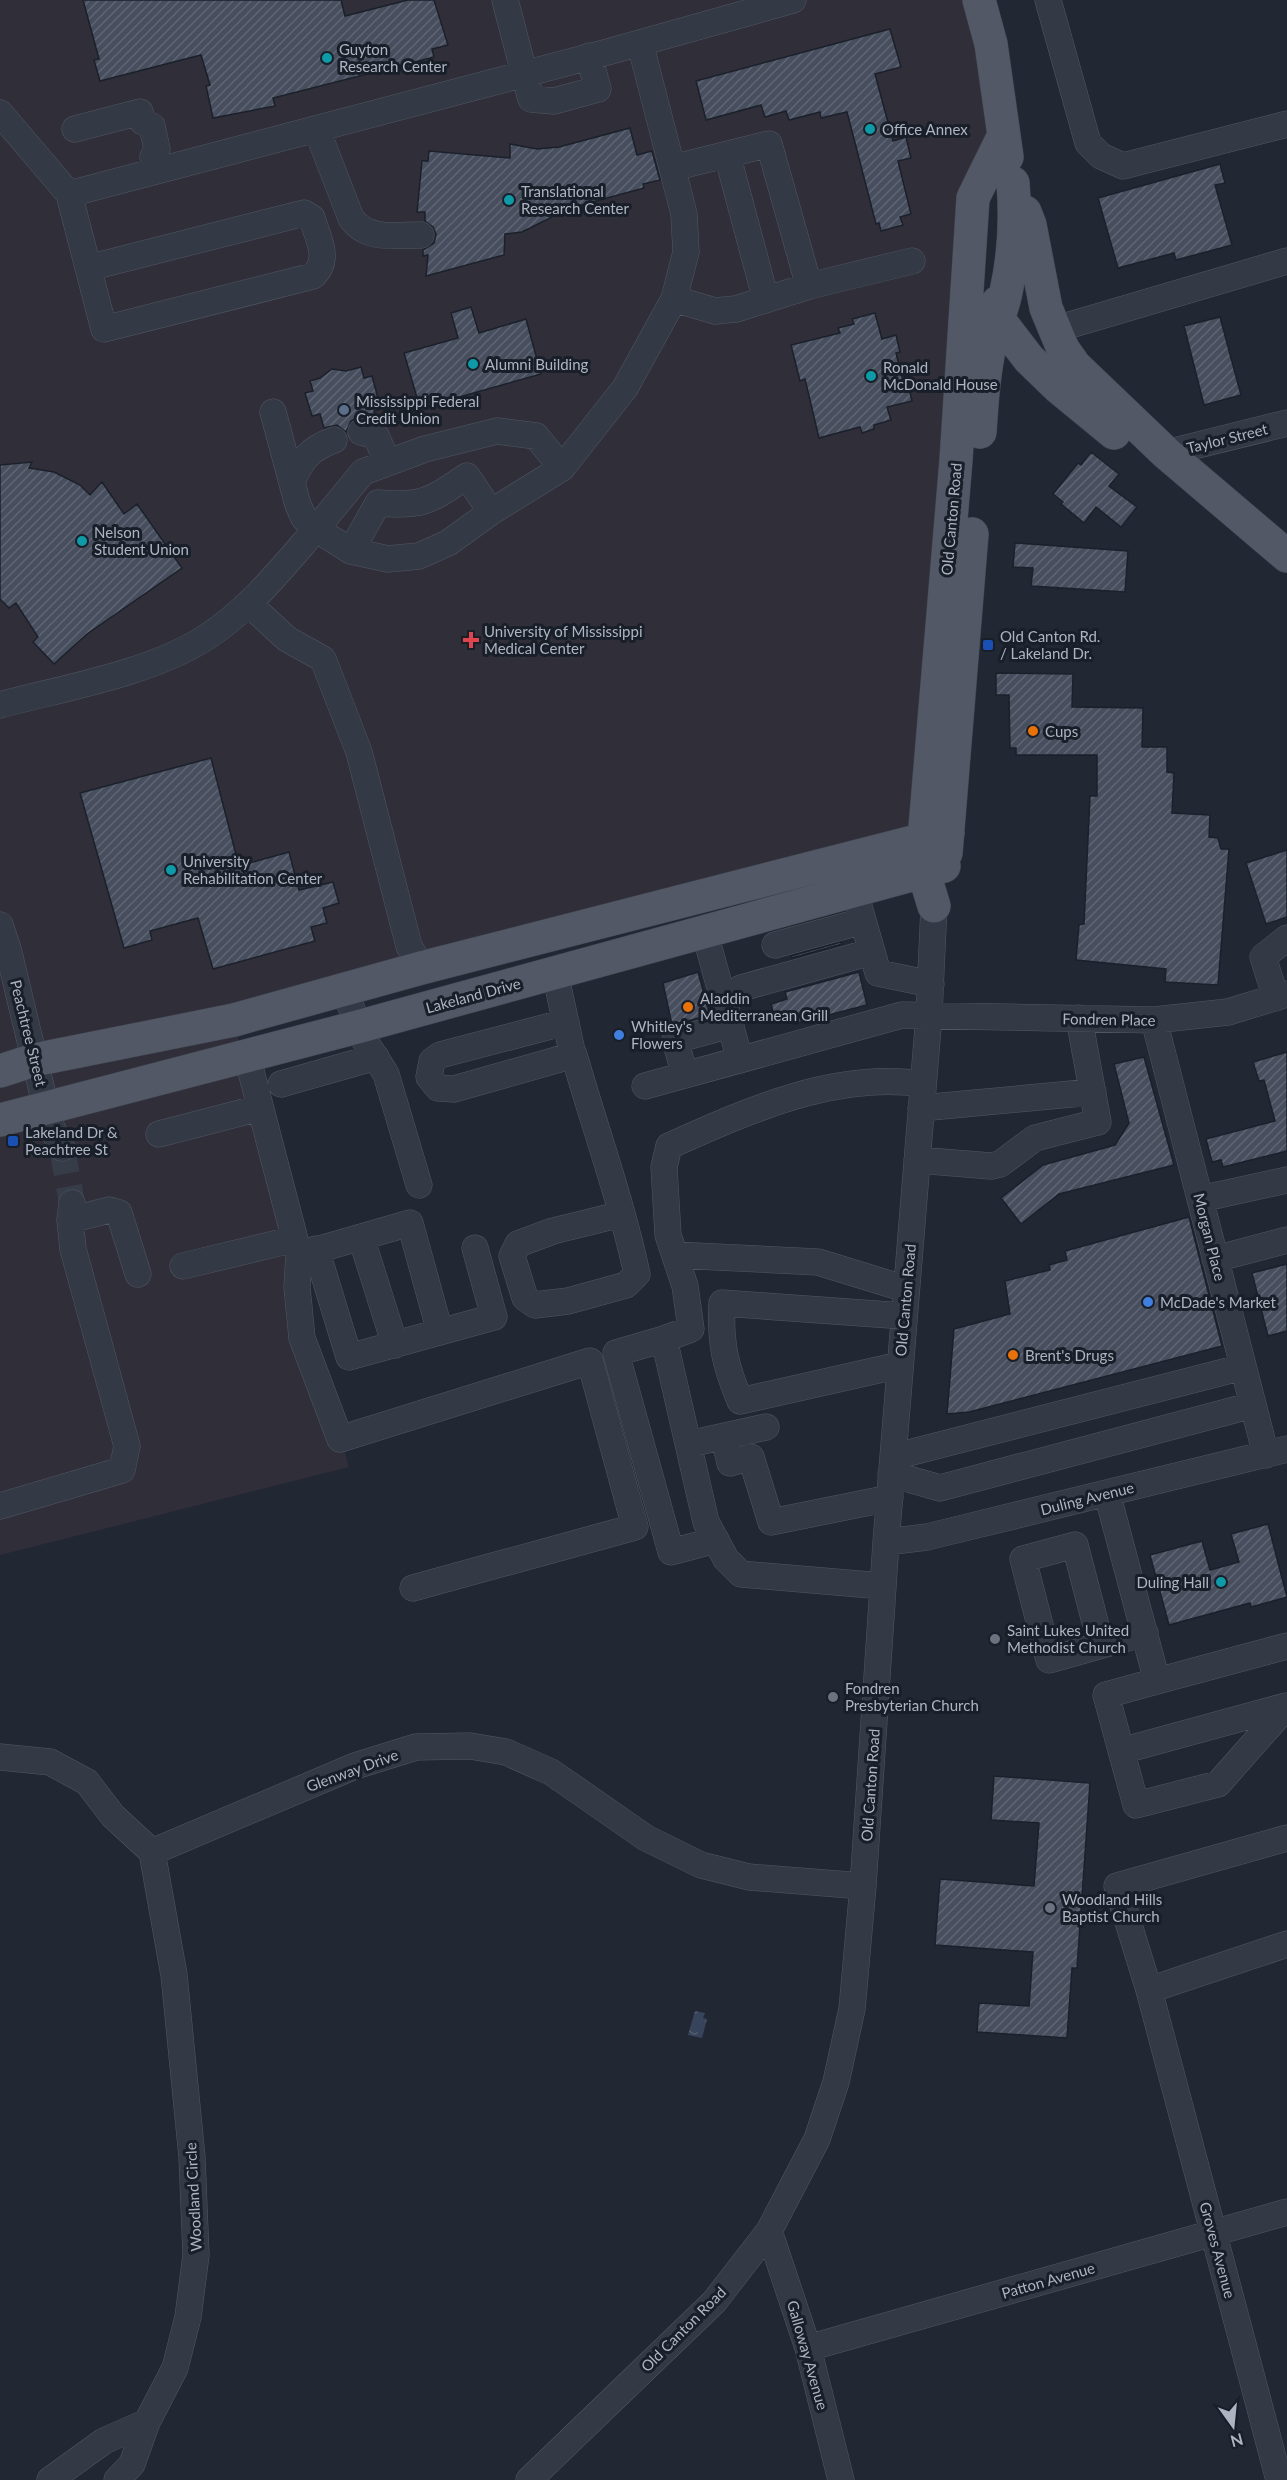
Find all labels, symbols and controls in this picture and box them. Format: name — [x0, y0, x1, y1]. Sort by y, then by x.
place label: Guyton Research Center — [339, 40, 448, 75]
marker: Guyton Research Center — [320, 51, 334, 65]
place label: Office Annex — [882, 120, 968, 138]
marker: Office Annex — [863, 122, 877, 136]
place label: Translational Research Center — [521, 182, 630, 217]
marker: Translational Research Center — [502, 193, 516, 207]
place label: Alumni Building — [485, 355, 589, 373]
marker: Alumni Building — [466, 357, 480, 371]
place label: Ronald McDonald House — [883, 358, 998, 393]
marker: Ronald McDonald House — [864, 369, 878, 383]
place label: Mississippi Federal Credit Union — [356, 392, 479, 427]
marker: Mississippi Federal Credit Union — [337, 403, 351, 417]
street label: Taylor Street — [1185, 419, 1270, 457]
street label: Old Canton Road — [937, 462, 965, 576]
place label: Nelson Student Union — [94, 523, 189, 558]
marker: Nelson Student Union — [75, 534, 89, 548]
place label: University of Mississippi Medical Center — [484, 622, 643, 657]
place label: Old Canton Rd. / Lakeland Dr. — [1000, 627, 1100, 662]
marker: University of Mississippi Medical Center — [462, 631, 480, 649]
marker: Old Canton Rd. / Lakeland Dr. — [981, 638, 995, 652]
place label: Cups — [1045, 722, 1078, 740]
marker: Cups — [1026, 724, 1040, 738]
place label: University Rehabilitation Center — [183, 852, 323, 887]
marker: University Rehabilitation Center — [164, 863, 178, 877]
street label: Lakeland Drive — [424, 974, 523, 1016]
street label: Peachtree Street — [7, 978, 51, 1089]
place label: Aladdin Mediterranean Grill — [700, 989, 828, 1024]
marker: Aladdin Mediterranean Grill — [681, 1000, 695, 1014]
street label: Fondren Place — [1062, 1009, 1156, 1029]
place label: Whitley's Flowers — [631, 1017, 692, 1052]
marker: Whitley's Flowers — [612, 1028, 626, 1042]
place label: Lakeland Dr & Peachtree St — [25, 1123, 118, 1158]
marker: Lakeland Dr & Peachtree St — [6, 1134, 20, 1148]
street label: Morgan Place — [1190, 1191, 1230, 1283]
street label: Old Canton Road — [891, 1243, 919, 1357]
place label: McDade's Market — [1160, 1293, 1276, 1311]
marker: McDade's Market — [1141, 1295, 1155, 1309]
place label: Brent's Drugs — [1025, 1346, 1114, 1364]
marker: Brent's Drugs — [1006, 1348, 1020, 1362]
street label: Duling Avenue — [1038, 1478, 1136, 1518]
place label: Duling Hall — [1136, 1573, 1209, 1591]
marker: Duling Hall — [1214, 1575, 1228, 1589]
place label: Saint Lukes United Methodist Church — [1007, 1621, 1129, 1656]
marker: Saint Lukes United Methodist Church — [988, 1632, 1002, 1646]
place label: Fondren Presbyterian Church — [845, 1679, 979, 1714]
marker: Fondren Presbyterian Church — [826, 1690, 840, 1704]
street label: Old Canton Road — [857, 1728, 883, 1842]
street label: Glenway Drive — [304, 1745, 401, 1795]
place label: Woodland Hills Baptist Church — [1062, 1890, 1162, 1925]
marker: Woodland Hills Baptist Church — [1043, 1901, 1057, 1915]
street label: Woodland Circle — [181, 2142, 205, 2252]
street label: Groves Avenue — [1196, 2200, 1240, 2300]
street label: Patton Avenue — [999, 2258, 1097, 2302]
street label: Old Canton Road — [637, 2283, 729, 2375]
street label: Galloway Avenue — [784, 2298, 832, 2412]
north arrow — [1203, 2396, 1263, 2456]
text: N — [1229, 2430, 1245, 2452]

